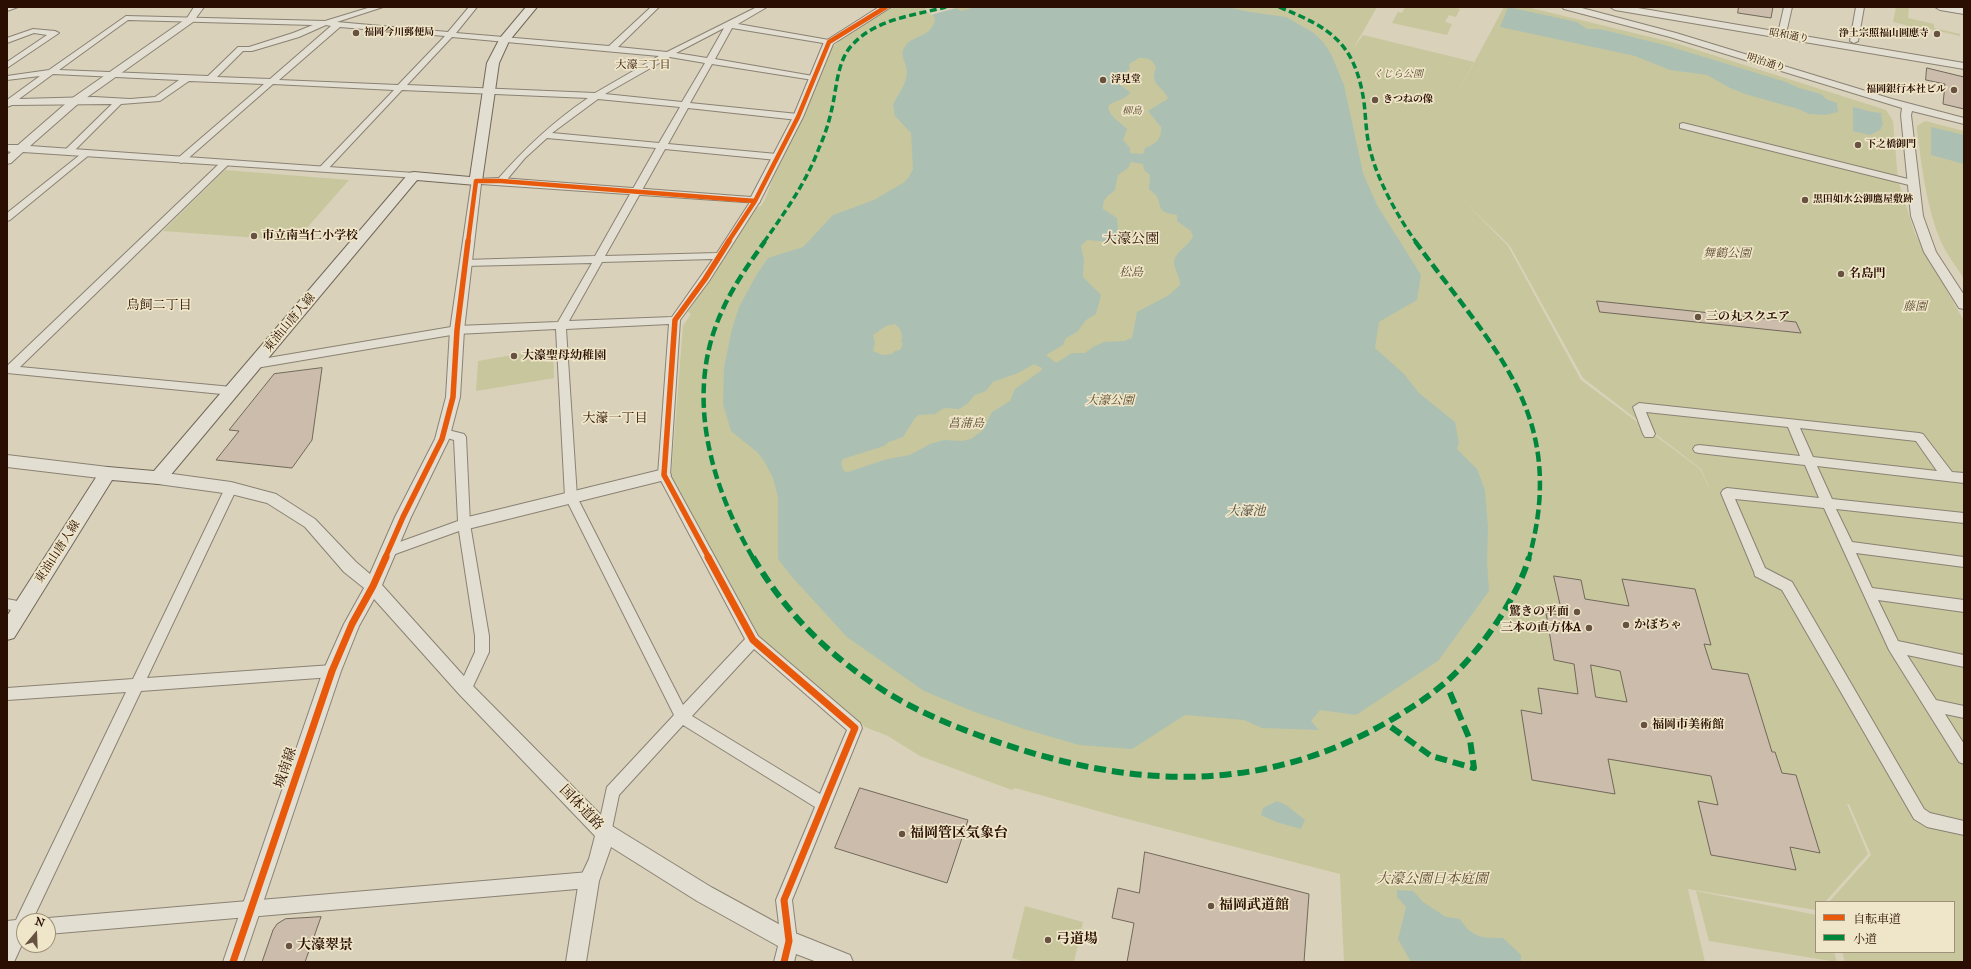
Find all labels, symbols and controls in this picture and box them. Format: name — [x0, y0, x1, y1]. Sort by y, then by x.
place label: 福岡今川郵便局 — [364, 27, 434, 39]
street label: 昭和通り — [1768, 27, 1810, 45]
marker: 福岡今川郵便局 — [351, 28, 361, 38]
place label: 浄土宗照福山圓應寺 — [1839, 28, 1929, 40]
marker: 浄土宗照福山圓應寺 — [1932, 29, 1942, 39]
street label: 明治通り — [1745, 51, 1787, 75]
district label: 大濠二丁目 — [616, 58, 670, 72]
park label: くじら公園 — [1373, 69, 1423, 81]
place label: 浮見堂 — [1111, 74, 1141, 86]
marker: 浮見堂 — [1098, 75, 1108, 85]
place label: 福岡銀行本社ビル — [1866, 84, 1946, 96]
marker: 福岡銀行本社ビル — [1949, 85, 1959, 95]
place label: きつねの像 — [1383, 94, 1433, 106]
marker: きつねの像 — [1370, 95, 1380, 105]
park label: 柳島 — [1122, 106, 1142, 118]
place label: 下之橋御門 — [1866, 139, 1916, 151]
marker: 下之橋御門 — [1853, 140, 1863, 150]
place label: 黒田如水公御鷹屋敷跡 — [1813, 194, 1913, 206]
marker: 黒田如水公御鷹屋敷跡 — [1800, 195, 1810, 205]
place label: 市立南当仁小学校 — [262, 229, 358, 243]
marker: 市立南当仁小学校 — [249, 231, 259, 241]
district label: 大濠公園 — [1103, 232, 1159, 248]
park label: 舞鶴公園 — [1703, 247, 1751, 261]
park label: 松島 — [1119, 266, 1143, 280]
place label: 名島門 — [1849, 267, 1885, 281]
marker: 名島門 — [1836, 269, 1846, 279]
street label: 東油山唐人線 — [261, 291, 319, 355]
district label: 鳥飼二丁目 — [127, 298, 191, 314]
park label: 藤園 — [1903, 300, 1927, 314]
place label: 三の丸スクエア — [1706, 310, 1790, 324]
marker: 三の丸スクエア — [1693, 312, 1703, 322]
place label: 大濠聖母幼稚園 — [522, 349, 606, 363]
marker: 大濠聖母幼稚園 — [509, 351, 519, 361]
park label: 大濠公園 — [1086, 394, 1134, 408]
district label: 大濠一丁目 — [583, 411, 647, 427]
park label: 菖蒲島 — [948, 417, 984, 431]
water label: 大濠池 — [1227, 504, 1265, 520]
street label: 東油山唐人線 — [32, 518, 84, 586]
place label: 驚きの平面 — [1509, 605, 1569, 619]
marker: 驚きの平面 — [1572, 607, 1582, 617]
place label: かぼちゃ — [1634, 618, 1682, 632]
marker: かぼちゃ — [1621, 620, 1631, 630]
place label: 三本の直方体A — [1501, 621, 1581, 635]
marker: 三本の直方体A — [1584, 623, 1594, 633]
place label: 福岡市美術館 — [1652, 718, 1724, 732]
marker: 福岡市美術館 — [1639, 720, 1649, 730]
street label: 城南線 — [271, 745, 301, 791]
street label: 国体道路 — [556, 782, 606, 834]
place label: 福岡管区気象台 — [910, 826, 1008, 842]
marker: 福岡管区気象台 — [897, 829, 907, 839]
park label: 大濠公園日本庭園 — [1376, 872, 1488, 888]
place label: 福岡武道館 — [1219, 898, 1289, 914]
marker: 福岡武道館 — [1206, 901, 1216, 911]
legend — [1815, 901, 1955, 953]
text: 自転車道 — [1853, 912, 1901, 926]
north arrow — [16, 913, 56, 953]
text: N — [33, 914, 46, 930]
place label: 弓道場 — [1056, 932, 1098, 948]
text: 小道 — [1853, 932, 1877, 946]
marker: 弓道場 — [1043, 935, 1053, 945]
place label: 大濠翠景 — [297, 938, 353, 954]
marker: 大濠翠景 — [284, 941, 294, 951]

